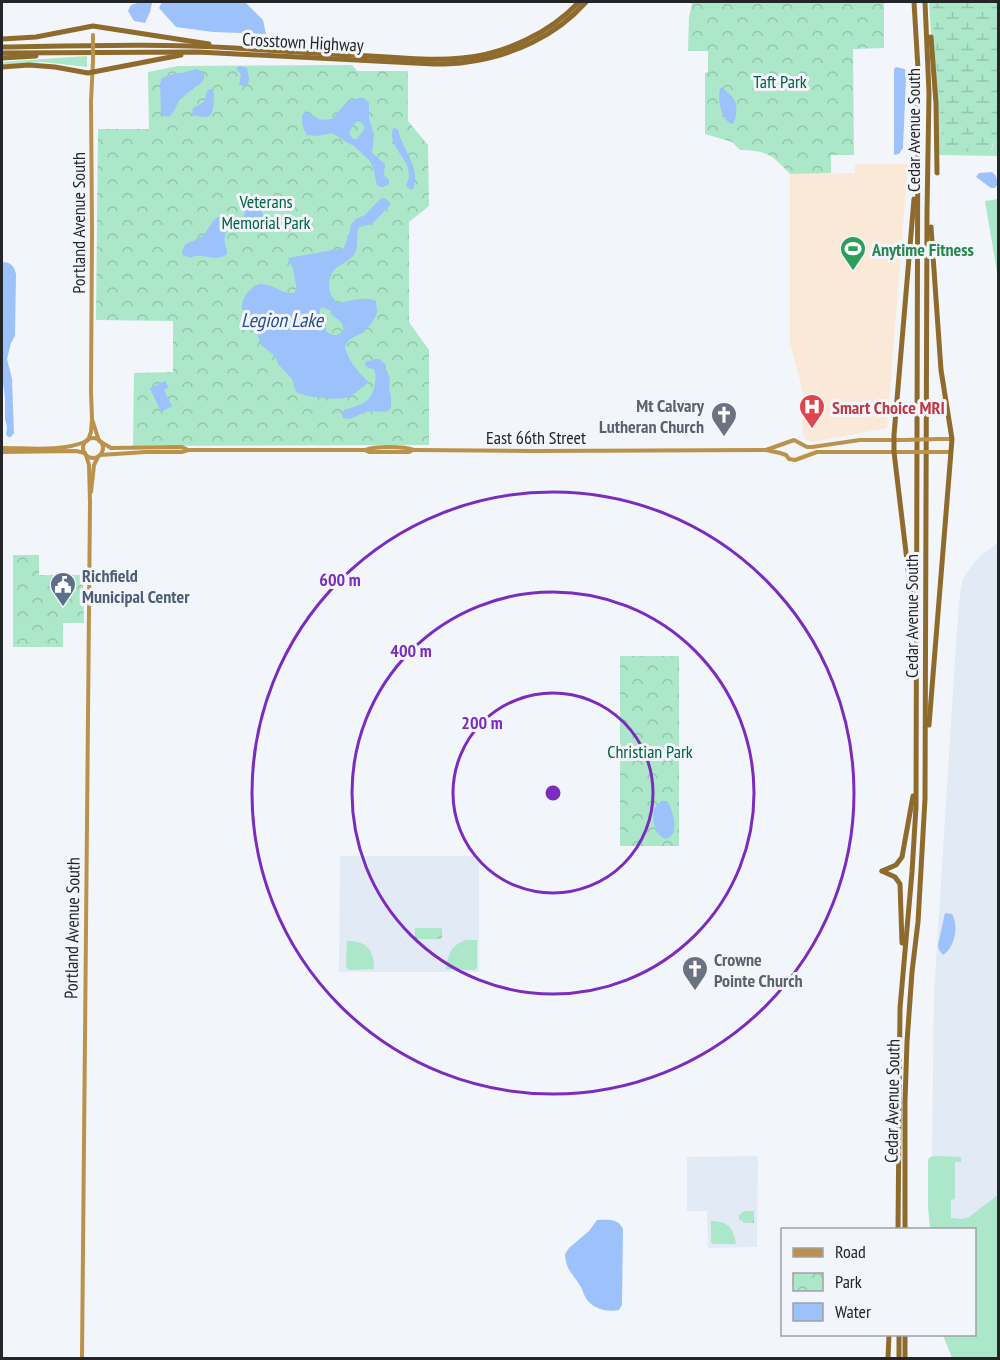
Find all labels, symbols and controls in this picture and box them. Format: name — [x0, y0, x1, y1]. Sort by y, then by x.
street label: Crosstown Highway — [242, 27, 364, 57]
street label: Cedar Avenue South — [902, 68, 925, 192]
park label: Taft Park — [753, 70, 807, 93]
street label: Portland Avenue South — [67, 152, 90, 294]
park label: Veterans Memorial Park — [221, 190, 311, 234]
sports icon: Anytime Fitness — [838, 234, 868, 272]
place label: Anytime Fitness — [871, 238, 974, 261]
water label: Legion Lake — [241, 307, 325, 333]
hospital icon: Smart Choice MRI — [797, 392, 827, 430]
place label: Mt Calvary Lutheran Church — [599, 394, 705, 438]
place label: Smart Choice MRI — [832, 396, 945, 419]
church icon: Mt Calvary Lutheran Church — [709, 400, 739, 438]
street label: East 66th Street — [486, 426, 586, 449]
street label: Cedar Avenue South — [900, 554, 923, 678]
place label: Richfield Municipal Center — [82, 564, 190, 608]
text: 600 m — [319, 568, 361, 591]
public building icon: Richfield Municipal Center — [48, 570, 78, 608]
text: 400 m — [390, 639, 432, 662]
text: 200 m — [461, 711, 503, 734]
park label: Christian Park — [607, 740, 693, 763]
centre of rings — [543, 783, 563, 803]
street label: Portland Avenue South — [59, 857, 85, 999]
place label: Crowne Pointe Church — [714, 948, 803, 992]
church icon: Crowne Pointe Church — [680, 954, 710, 992]
street label: Cedar Avenue South — [879, 1039, 905, 1163]
legend — [781, 1228, 976, 1336]
text: Road — [835, 1240, 866, 1263]
text: Park — [835, 1270, 862, 1293]
text: Water — [835, 1300, 871, 1323]

